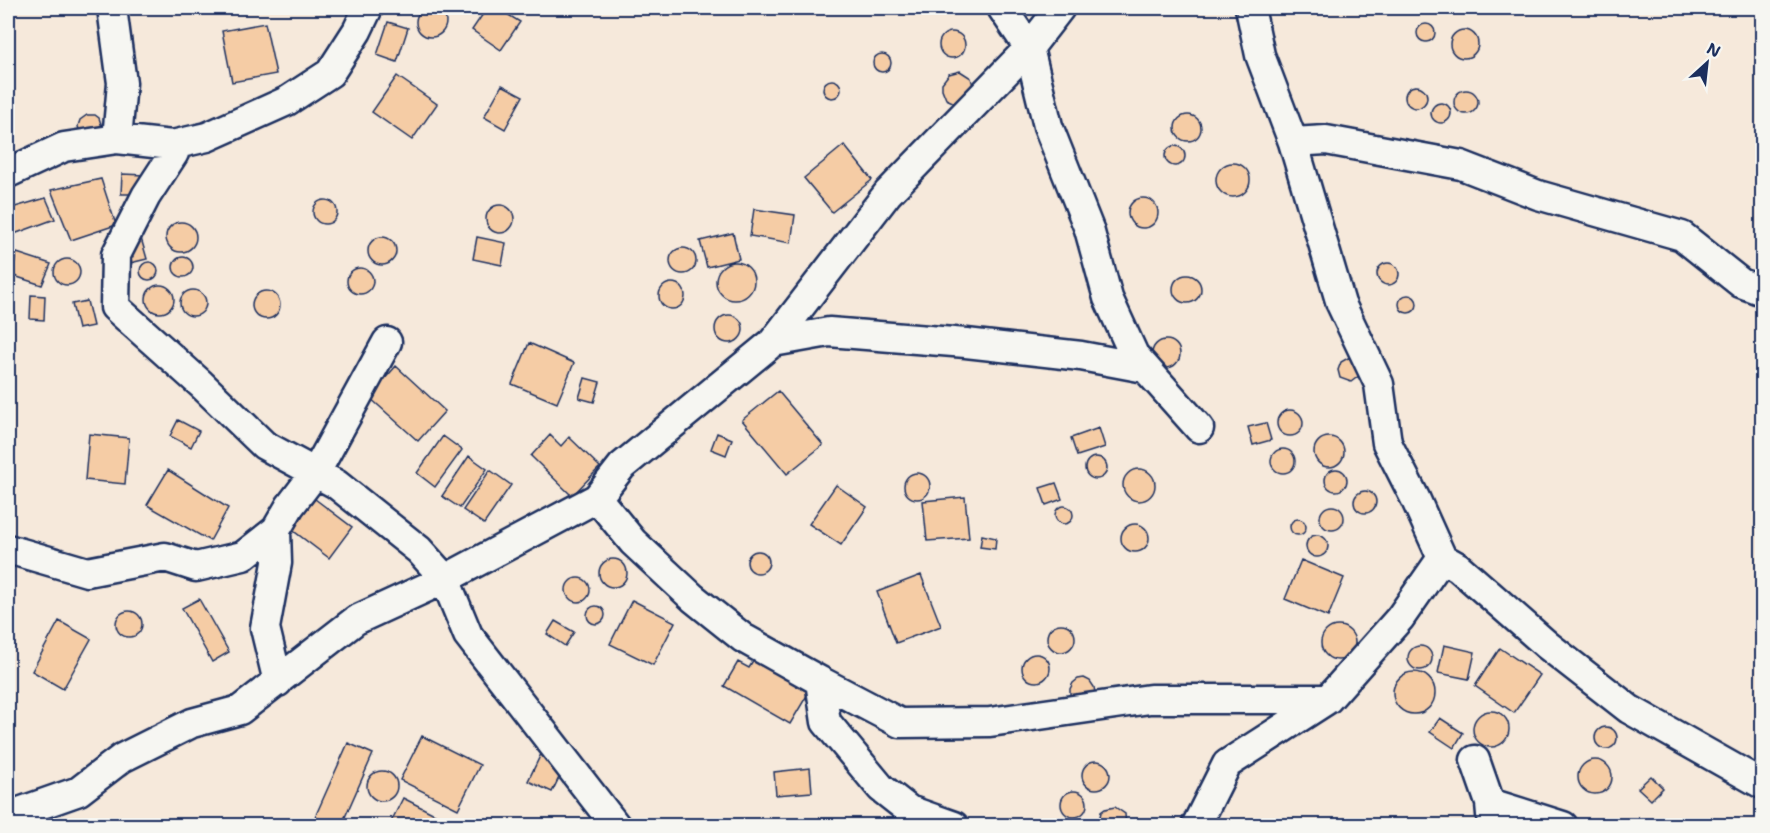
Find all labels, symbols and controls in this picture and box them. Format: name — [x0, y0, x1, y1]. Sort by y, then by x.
north arrow — [1677, 33, 1737, 93]
text: N — [1703, 38, 1724, 62]

